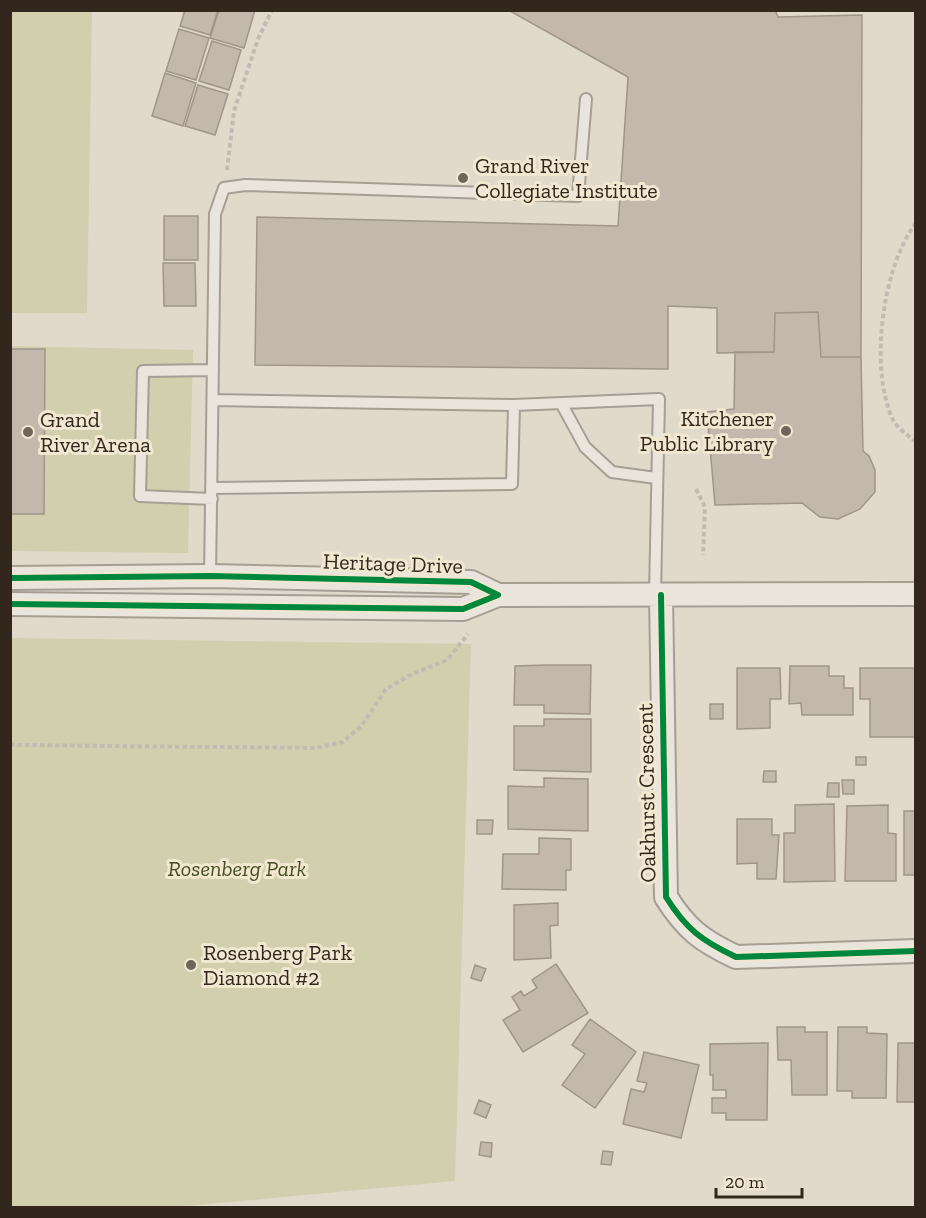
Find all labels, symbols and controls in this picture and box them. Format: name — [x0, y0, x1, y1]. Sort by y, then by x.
place label: Grand River Collegiate Institute — [475, 152, 658, 204]
marker: Grand River Collegiate Institute — [456, 171, 470, 185]
place label: Kitchener Public Library — [640, 405, 775, 457]
place label: Grand River Arena — [40, 406, 151, 458]
marker: Kitchener Public Library — [779, 424, 793, 438]
marker: Grand River Arena — [21, 425, 35, 439]
street label: Heritage Drive — [323, 548, 463, 579]
street label: Oakhurst Crescent — [631, 702, 662, 883]
park label: Rosenberg Park — [168, 855, 306, 882]
place label: Rosenberg Park Diamond #2 — [203, 939, 353, 991]
marker: Rosenberg Park Diamond #2 — [184, 958, 198, 972]
scale bar — [716, 1161, 802, 1199]
text: 20 m — [725, 1171, 765, 1193]

